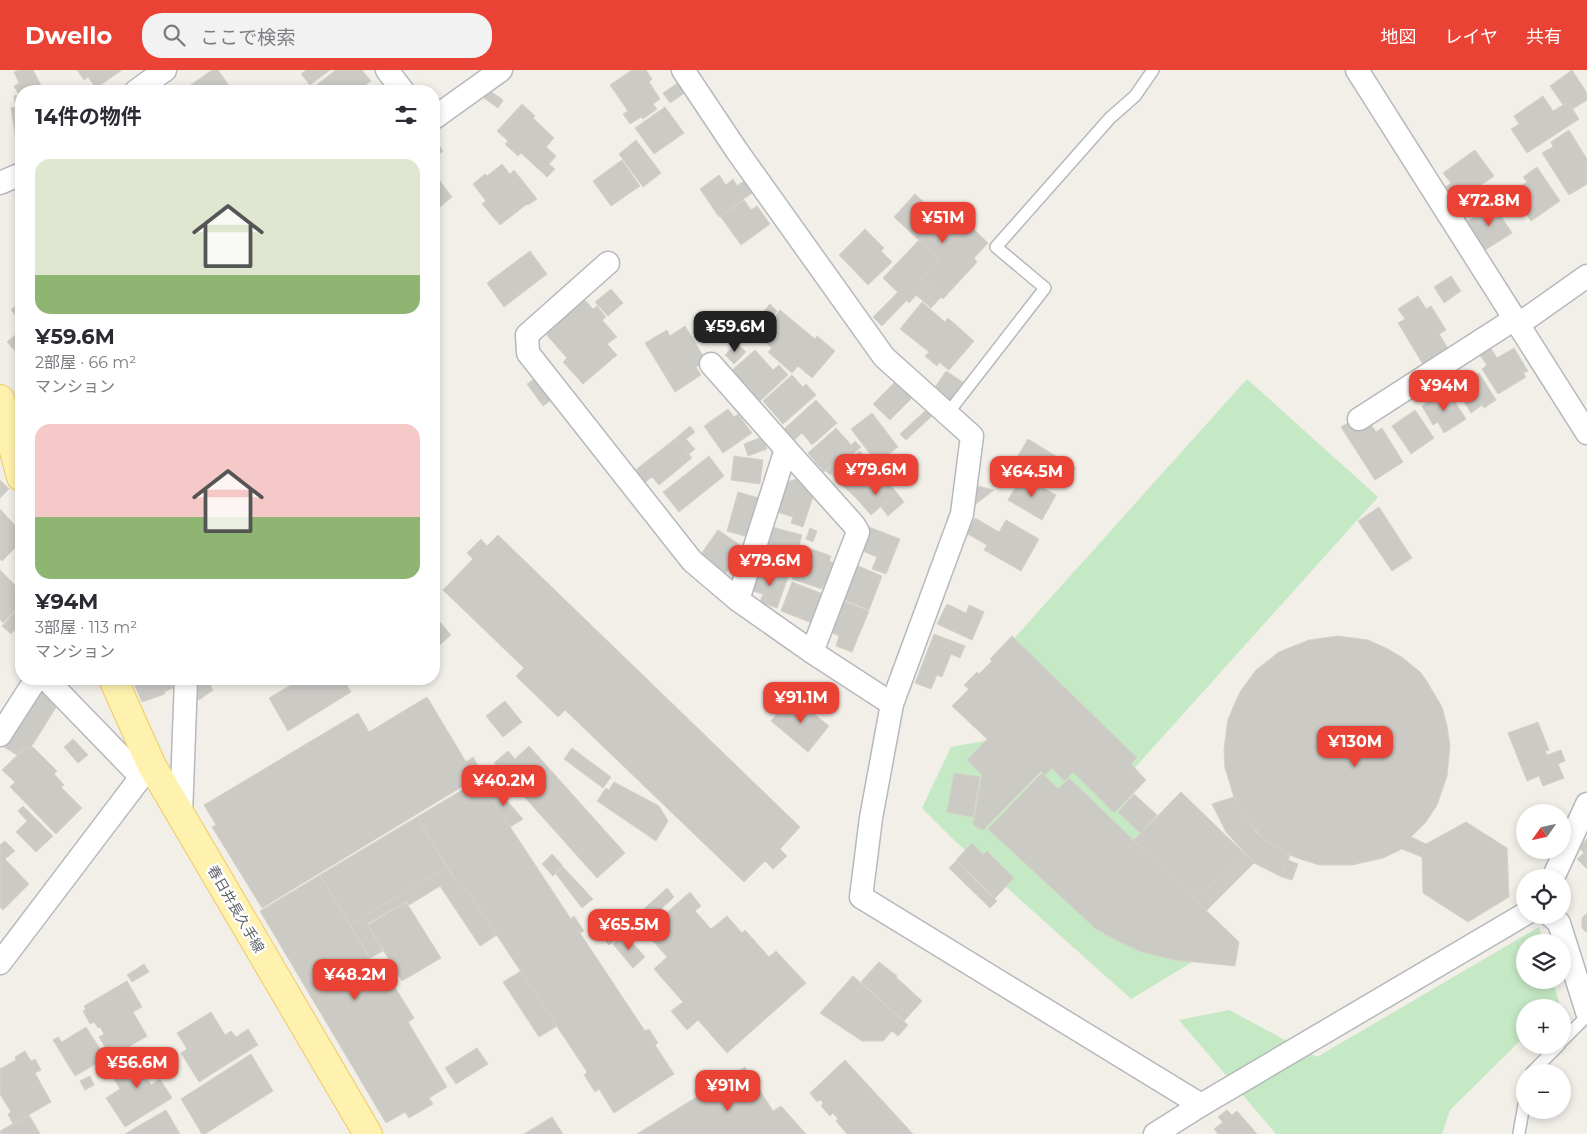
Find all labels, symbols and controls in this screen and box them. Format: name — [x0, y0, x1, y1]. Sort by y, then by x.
search box — [142, 13, 492, 58]
text: Dwello — [25, 21, 112, 50]
icon: search — [160, 21, 188, 49]
text: ここで検索 — [200, 26, 295, 49]
text: 地図 — [1381, 26, 1417, 48]
text: レイヤ — [1445, 26, 1498, 48]
text: 共有 — [1526, 26, 1562, 48]
icon: filters — [392, 101, 420, 129]
text: 14件の物件 — [35, 104, 142, 129]
pin: ¥72.8M — [1448, 184, 1530, 227]
icon: home — [183, 191, 273, 281]
text: ¥72.8M — [1458, 191, 1520, 210]
pin: ¥51M — [913, 202, 973, 244]
text: ¥51M — [922, 208, 964, 227]
pin: ¥59.6M — [694, 310, 776, 353]
text: ¥59.6M — [705, 317, 765, 336]
text: ¥59.6M — [35, 324, 115, 349]
text: 2部屋 · 66 m² — [35, 353, 136, 372]
pin: ¥94M — [1414, 370, 1474, 412]
text: ¥94M — [1420, 376, 1468, 395]
text: マンション — [35, 377, 115, 396]
pin: ¥79.6M — [835, 454, 917, 496]
icon: home — [183, 456, 273, 546]
pin: ¥64.5M — [991, 456, 1073, 498]
text: ¥79.6M — [845, 460, 907, 479]
text: ¥64.5M — [1001, 462, 1063, 481]
pin: ¥79.6M — [729, 544, 811, 587]
text: ¥79.6M — [739, 551, 801, 570]
text: ¥94M — [35, 589, 98, 614]
text: 3部屋 · 113 m² — [35, 618, 137, 637]
text: マンション — [35, 642, 115, 661]
pin: ¥91.1M — [760, 682, 842, 724]
text: ¥91.1M — [774, 688, 828, 707]
pin: ¥130M — [1320, 726, 1390, 768]
text: ¥130M — [1328, 732, 1382, 751]
pin: ¥40.2M — [463, 764, 545, 807]
text: ¥40.2M — [473, 771, 535, 790]
north arrow — [1516, 804, 1571, 859]
map controls — [1516, 804, 1571, 1119]
street label: 春日井長久手線 — [204, 862, 268, 956]
button: locate — [1516, 869, 1571, 924]
pin: ¥65.5M — [588, 908, 670, 951]
text: ¥65.5M — [599, 915, 659, 934]
button: layers — [1516, 934, 1571, 989]
pin: ¥48.2M — [314, 958, 396, 1001]
text: ¥48.2M — [324, 965, 386, 984]
button: + — [1516, 999, 1571, 1054]
pin: ¥56.6M — [96, 1046, 178, 1089]
text: ¥56.6M — [106, 1053, 168, 1072]
button: − — [1516, 1064, 1571, 1119]
pin: ¥91M — [698, 1070, 758, 1112]
text: ¥91M — [706, 1076, 750, 1095]

